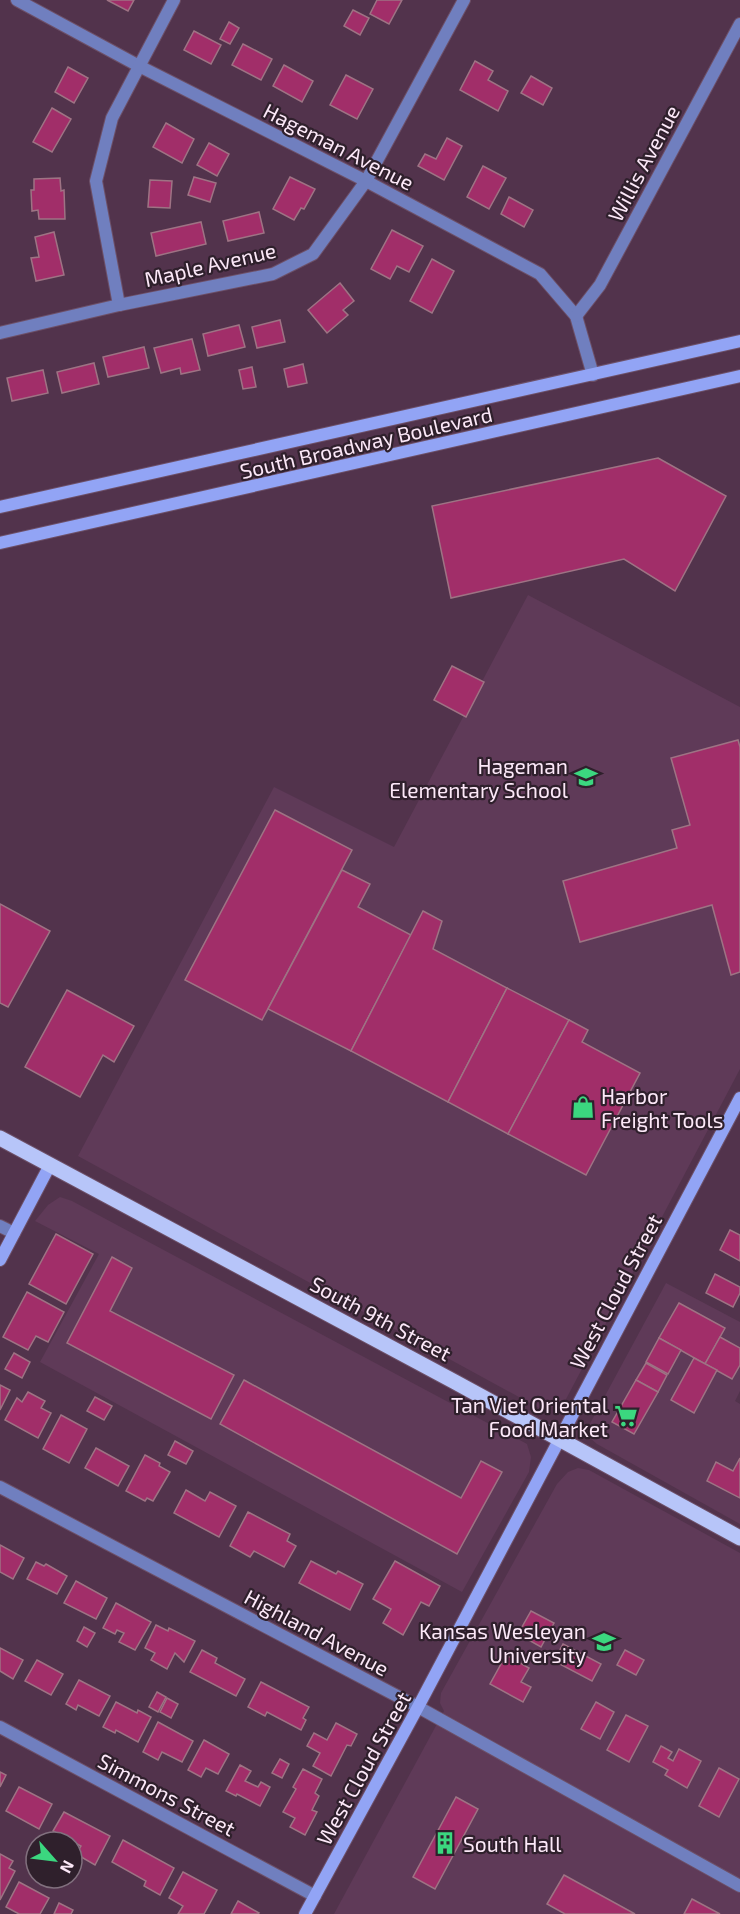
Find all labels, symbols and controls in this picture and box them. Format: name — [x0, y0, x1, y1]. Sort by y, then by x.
street label: Hageman Avenue — [260, 97, 418, 195]
street label: Willis Avenue — [602, 101, 684, 225]
street label: Maple Avenue — [142, 237, 278, 291]
street label: South Broadway Boulevard — [237, 401, 495, 483]
place label: Hageman Elementary School — [389, 753, 569, 802]
school or university icon: Hageman Elementary School — [573, 764, 599, 790]
place label: Harbor Freight Tools — [601, 1083, 723, 1132]
shop icon: Harbor Freight Tools — [570, 1094, 596, 1120]
street label: West Cloud Street — [564, 1209, 666, 1373]
street label: South 9th Street — [306, 1270, 456, 1366]
place label: Tan Viet Oriental Food Market — [451, 1392, 609, 1441]
supermarket icon: Tan Viet Oriental Food Market — [613, 1403, 639, 1429]
street label: Highland Avenue — [241, 1583, 393, 1681]
place label: Kansas Wesleyan University — [419, 1618, 586, 1667]
school or university icon: Kansas Wesleyan University — [591, 1629, 617, 1655]
street label: West Cloud Street — [311, 1687, 415, 1849]
street label: Simmons Street — [94, 1747, 240, 1841]
north arrow — [24, 1830, 84, 1890]
building icon: South Hall — [432, 1830, 458, 1856]
place label: South Hall — [463, 1831, 562, 1856]
text: N — [57, 1858, 79, 1877]

